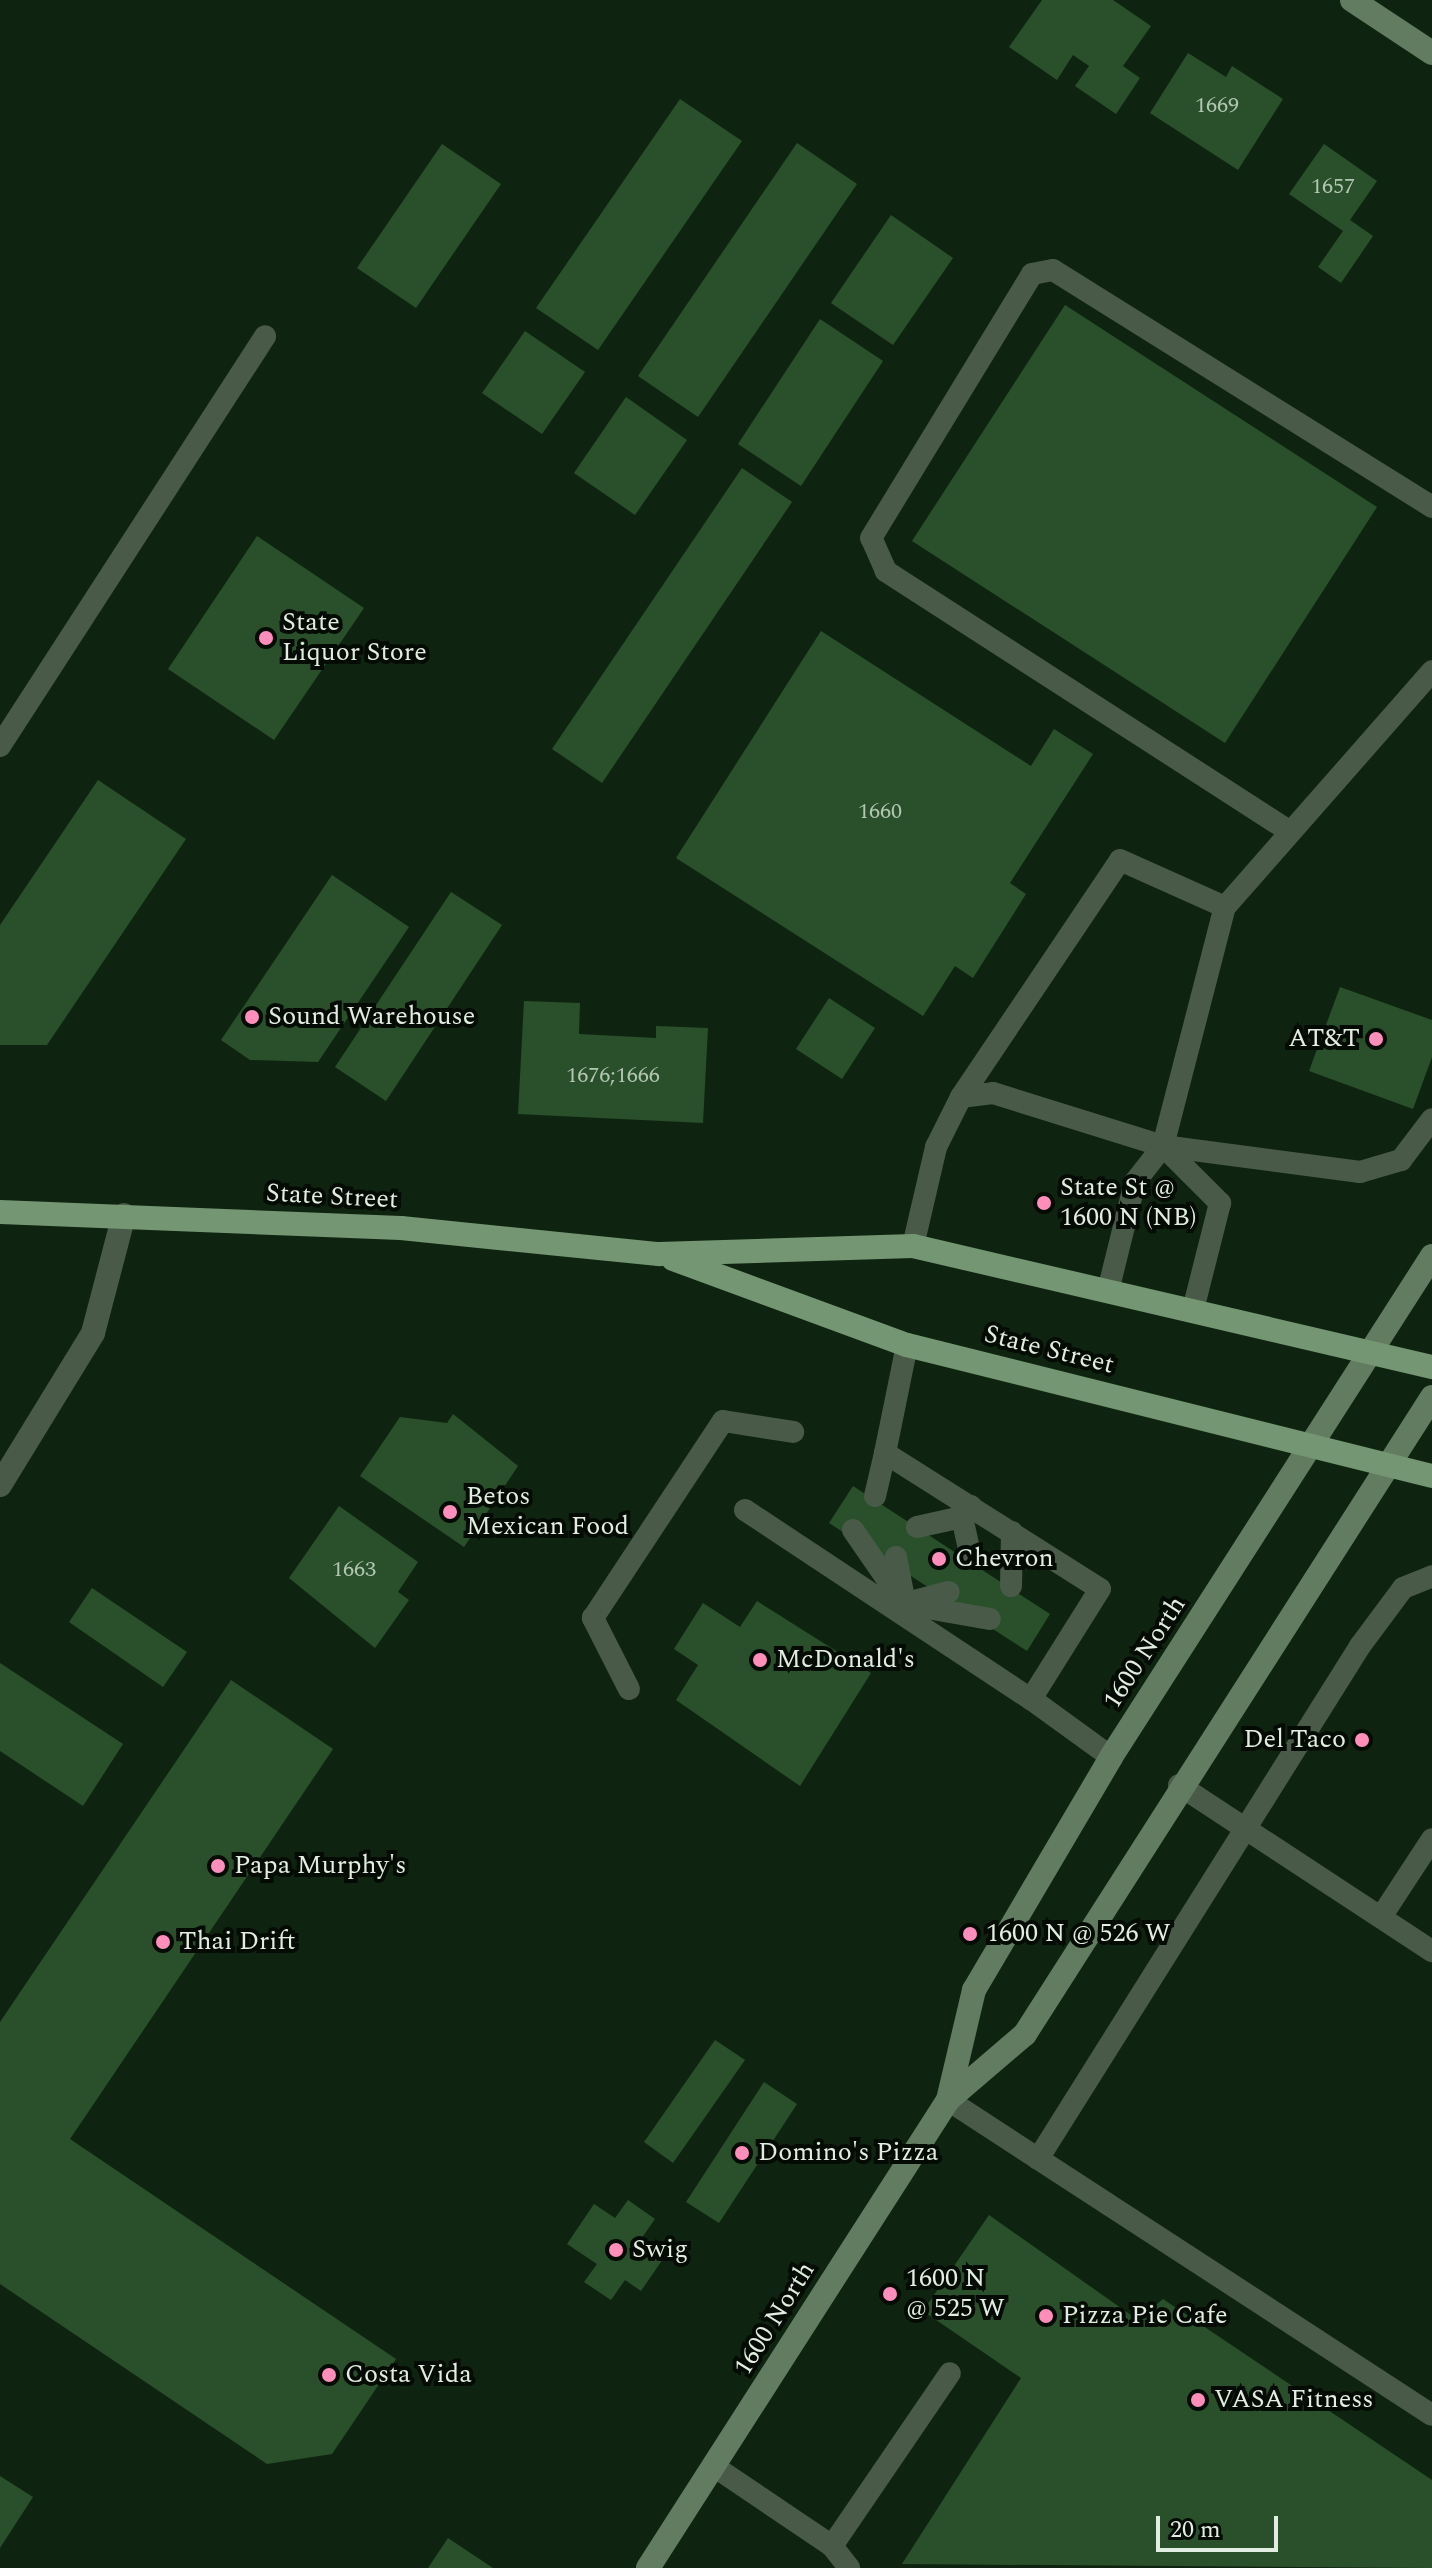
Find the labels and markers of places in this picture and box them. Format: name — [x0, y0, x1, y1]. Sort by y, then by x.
place label: State Liquor Store — [282, 607, 427, 668]
marker: State Liquor Store — [257, 629, 275, 647]
place label: Sound Warehouse — [268, 1001, 475, 1033]
marker: Sound Warehouse — [243, 1008, 261, 1026]
place label: AT&T — [1288, 1023, 1360, 1055]
marker: AT&T — [1367, 1030, 1385, 1048]
place label: State St @ 1600 N (NB) — [1060, 1172, 1196, 1234]
marker: State St @ 1600 N (NB) — [1035, 1194, 1053, 1212]
place label: Betos Mexican Food — [466, 1481, 629, 1542]
marker: Betos Mexican Food — [441, 1503, 459, 1521]
place label: Chevron — [955, 1543, 1054, 1575]
marker: Chevron — [930, 1550, 948, 1568]
place label: McDonald's — [776, 1644, 915, 1676]
marker: McDonald's — [751, 1651, 769, 1669]
place label: Del Taco — [1243, 1724, 1346, 1756]
marker: Del Taco — [1353, 1731, 1371, 1749]
place label: Papa Murphy's — [234, 1850, 407, 1882]
marker: Papa Murphy's — [209, 1857, 227, 1875]
place label: 1600 N @ 526 W — [986, 1918, 1170, 1950]
marker: 1600 N @ 526 W — [961, 1925, 979, 1943]
place label: Thai Drift — [179, 1926, 296, 1958]
marker: Thai Drift — [154, 1933, 172, 1951]
place label: Domino's Pizza — [758, 2137, 938, 2169]
marker: Domino's Pizza — [733, 2144, 751, 2162]
place label: Swig — [632, 2234, 688, 2266]
marker: Swig — [607, 2241, 625, 2259]
place label: 1600 N @ 525 W — [906, 2263, 1005, 2324]
marker: 1600 N @ 525 W — [881, 2285, 899, 2303]
place label: Pizza Pie Cafe — [1062, 2300, 1228, 2332]
marker: Pizza Pie Cafe — [1037, 2307, 1055, 2325]
place label: Costa Vida — [345, 2359, 472, 2391]
marker: Costa Vida — [320, 2366, 338, 2384]
place label: VASA Fitness — [1214, 2384, 1373, 2416]
marker: VASA Fitness — [1189, 2391, 1207, 2409]

